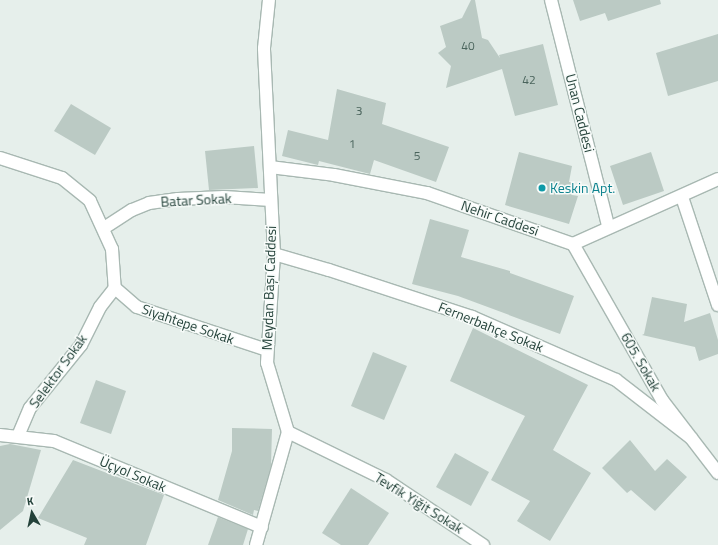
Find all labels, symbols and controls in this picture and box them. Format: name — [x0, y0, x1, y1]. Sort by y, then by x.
house number: 40 — [461, 39, 475, 53]
street label: Unan Caddesi — [562, 72, 598, 154]
house number: 42 — [522, 73, 536, 87]
house number: 3 — [356, 104, 362, 118]
house number: 1 — [349, 137, 355, 151]
house number: 5 — [414, 149, 420, 163]
place label: Keskin Apt. — [550, 180, 615, 196]
marker: Keskin Apt. — [537, 183, 547, 193]
street label: Batar Sokak — [160, 190, 232, 210]
street label: Nehir Caddesi — [459, 197, 541, 239]
street label: Meydan Başı Caddesi — [258, 225, 280, 351]
street label: Fernerbahçe Sokak — [436, 298, 546, 356]
street label: Siyahtepe Sokak — [140, 300, 236, 348]
street label: 605. Sokak — [617, 330, 665, 394]
street label: Selektor Sokak — [26, 331, 90, 411]
street label: Üçyol Sokak — [97, 452, 169, 496]
street label: Tevfik Yiğit Sokak — [372, 469, 466, 537]
north arrow — [12, 493, 52, 533]
text: K — [26, 493, 35, 510]

